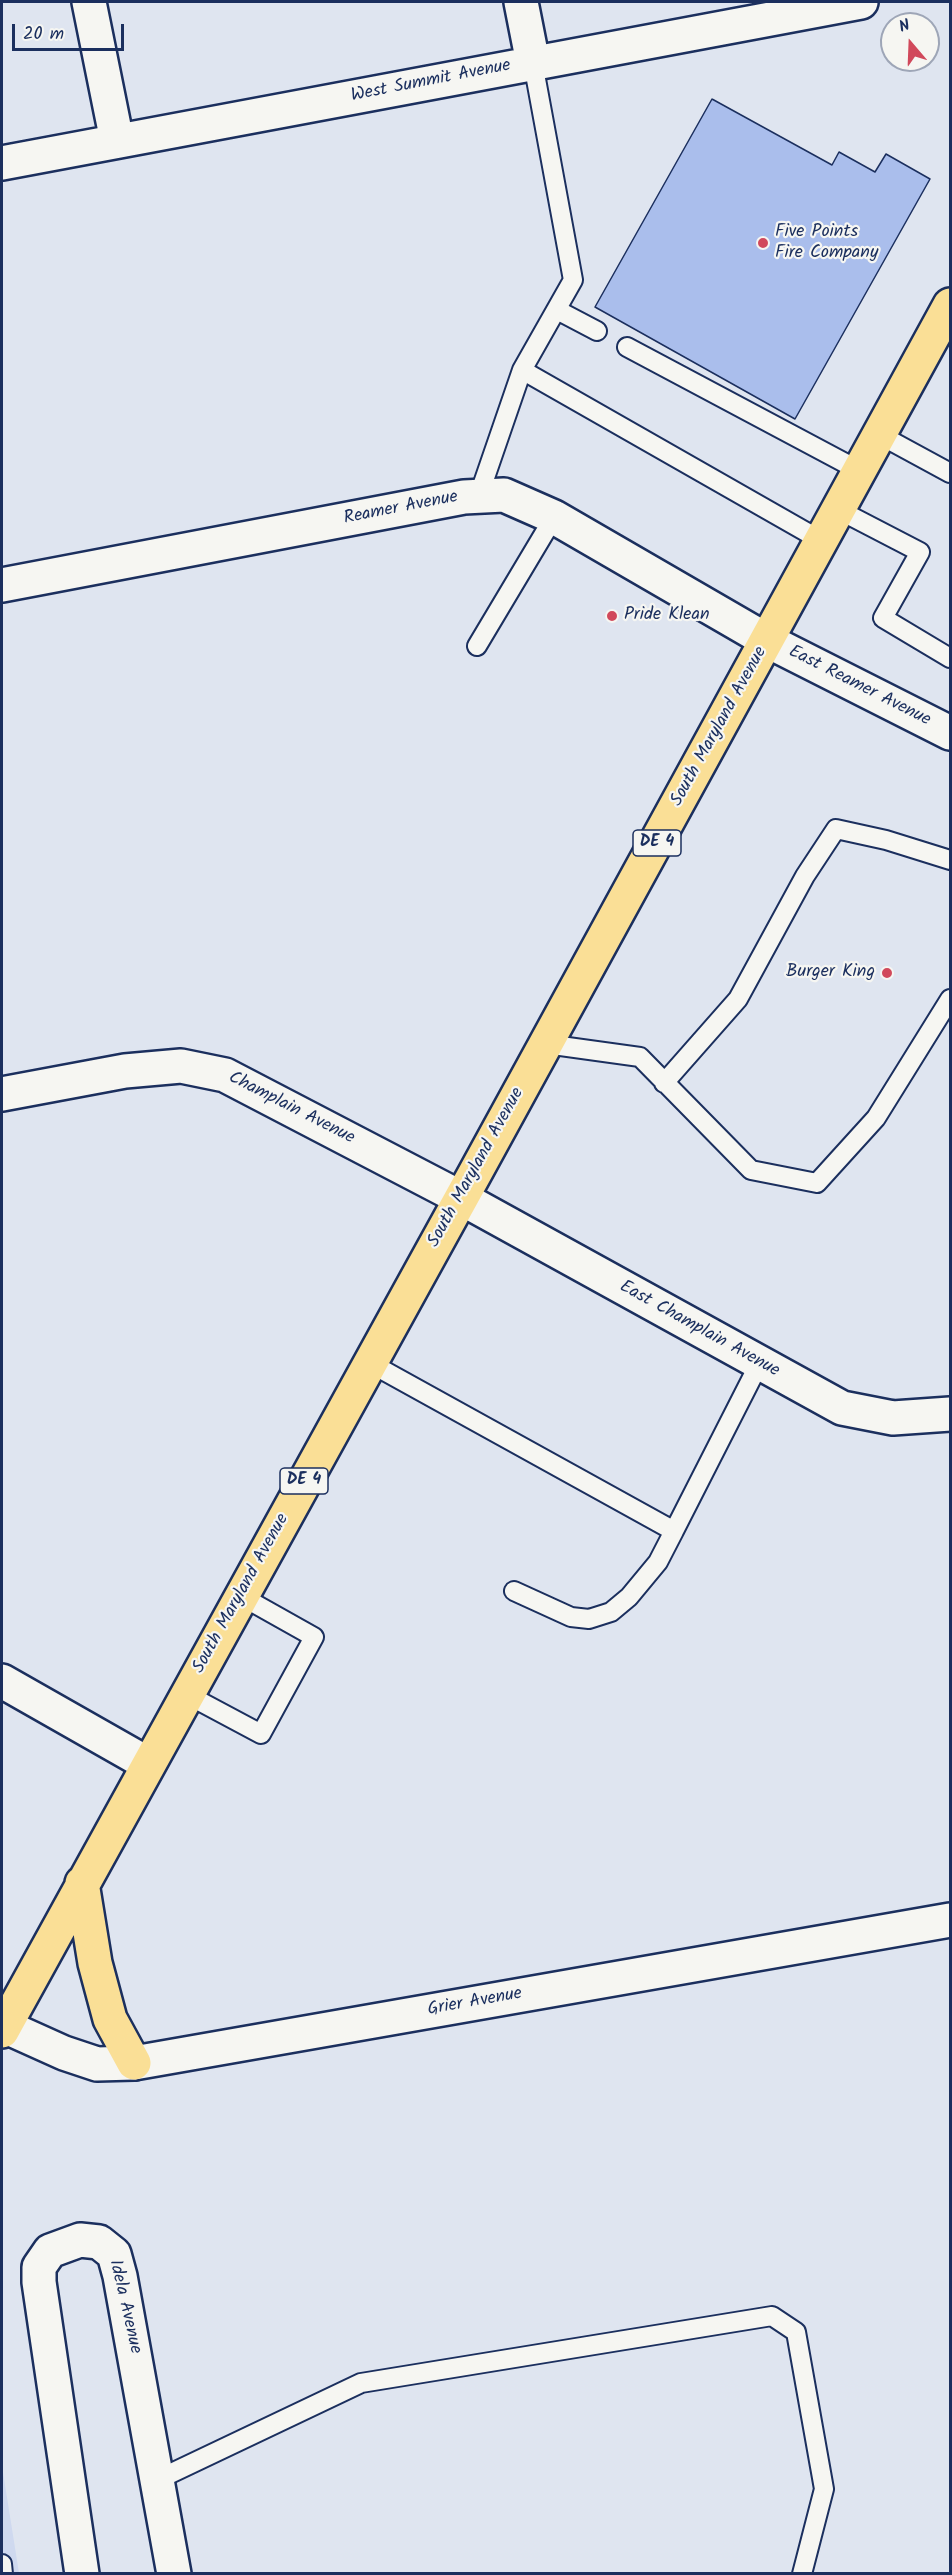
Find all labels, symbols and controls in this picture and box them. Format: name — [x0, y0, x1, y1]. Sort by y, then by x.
scale bar — [15, 12, 128, 50]
north arrow — [880, 12, 940, 72]
text: N — [896, 13, 913, 40]
text: 20 m — [23, 20, 64, 49]
street label: West Summit Avenue — [349, 56, 513, 108]
place label: Five Points Fire Company — [775, 222, 878, 264]
marker: Five Points Fire Company — [756, 236, 770, 250]
street label: Reamer Avenue — [342, 487, 460, 531]
place label: Pride Klean — [624, 605, 709, 627]
marker: Pride Klean — [605, 609, 619, 623]
street label: East Reamer Avenue — [784, 642, 934, 732]
street label: South Maryland Avenue — [667, 644, 773, 810]
road number: DE 4 — [633, 830, 681, 856]
place label: Burger King — [786, 962, 875, 984]
marker: Burger King — [880, 966, 894, 980]
street label: Champlain Avenue — [224, 1068, 358, 1150]
street label: South Maryland Avenue — [424, 1085, 530, 1251]
street label: East Champlain Avenue — [615, 1277, 783, 1383]
road number: DE 4 — [280, 1468, 328, 1494]
street label: South Maryland Avenue — [189, 1511, 295, 1677]
street label: Grier Avenue — [426, 1984, 524, 2022]
street label: Idela Avenue — [103, 2258, 145, 2356]

